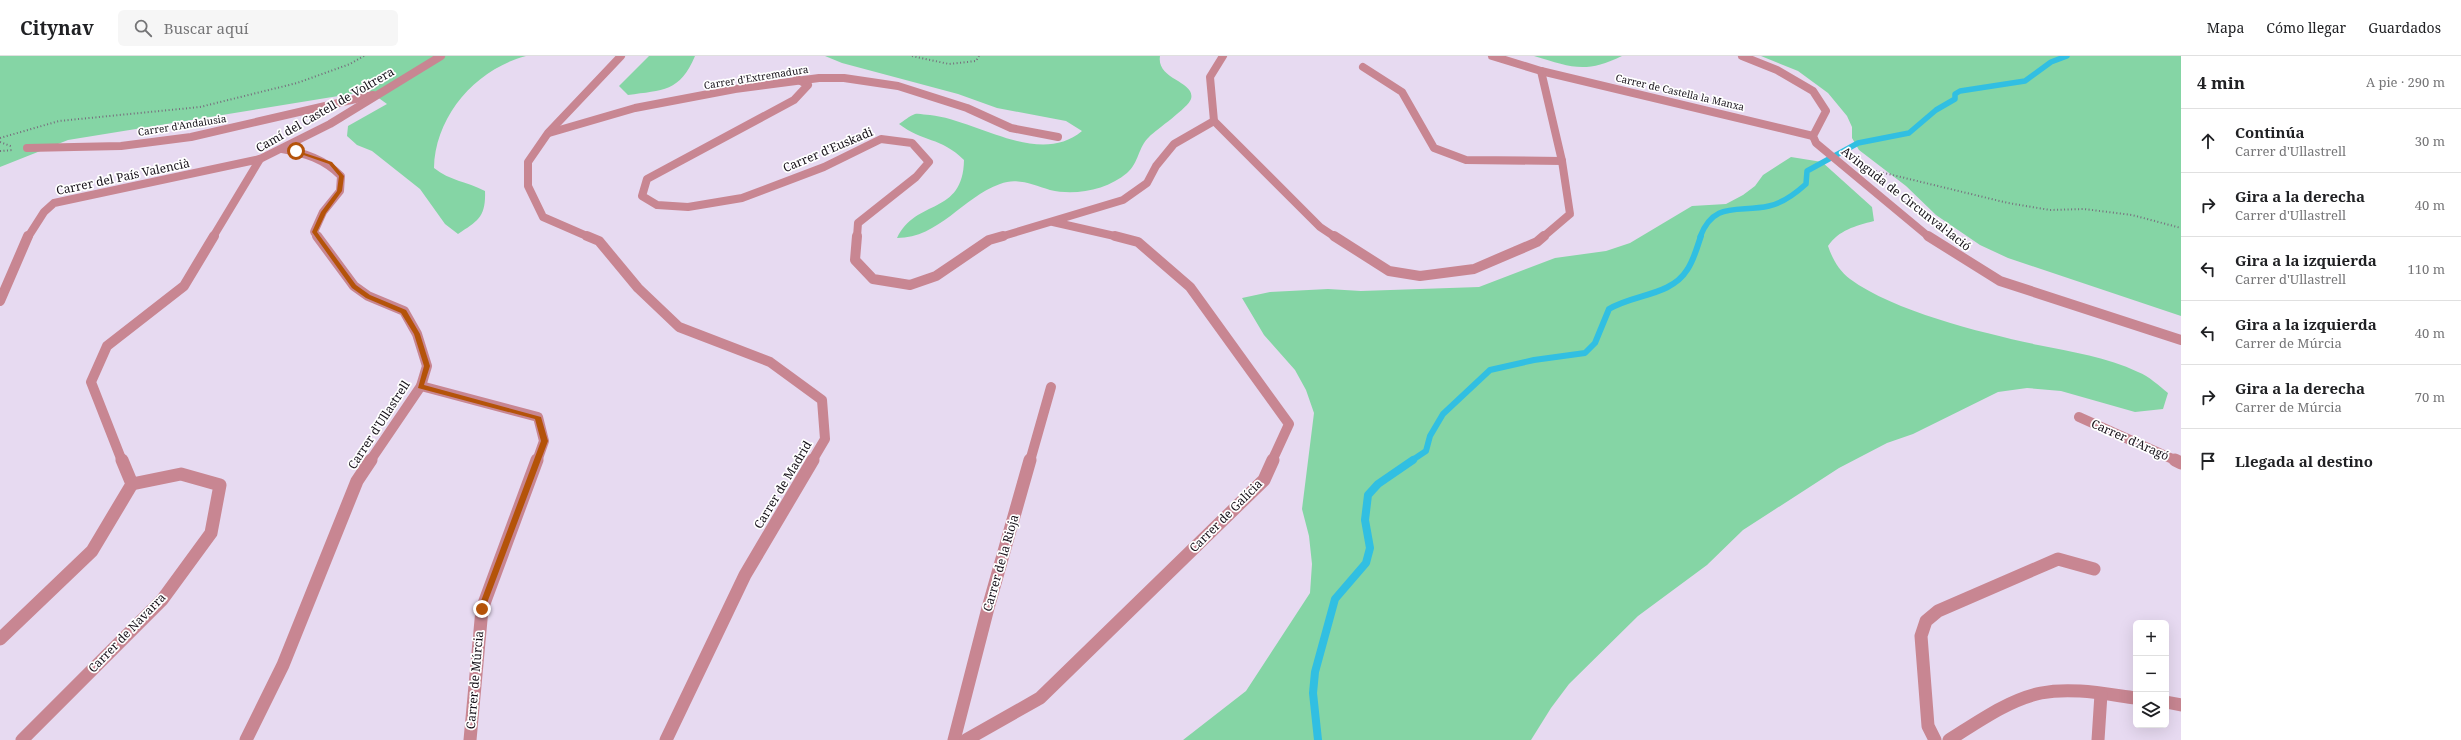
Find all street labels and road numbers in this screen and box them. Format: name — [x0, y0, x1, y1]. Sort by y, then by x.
street label: Carrer d'Extremadura — [703, 62, 810, 92]
street label: Camí del Castell de Voltrera — [252, 63, 397, 156]
street label: Carrer de Castella la Manxa — [1614, 70, 1746, 114]
street label: Carrer d'Andalusia — [137, 111, 228, 139]
street label: Carrer d'Euskadi — [780, 123, 876, 176]
street label: Avinguda de Circunval·lació — [1838, 143, 1975, 255]
street label: Carrer del País Valencià — [55, 154, 191, 199]
street label: Carrer d'Ullastrell — [344, 377, 414, 472]
street label: Carrer d'Aragó — [2089, 415, 2172, 464]
street label: Carrer de Madrid — [750, 437, 816, 532]
street label: Carrer de Galícia — [1185, 475, 1266, 556]
street label: Carrer de la Rioja — [979, 512, 1023, 613]
street label: Carrer de Navarra — [84, 589, 169, 676]
street label: Carrer de Múrcia — [462, 630, 487, 730]

